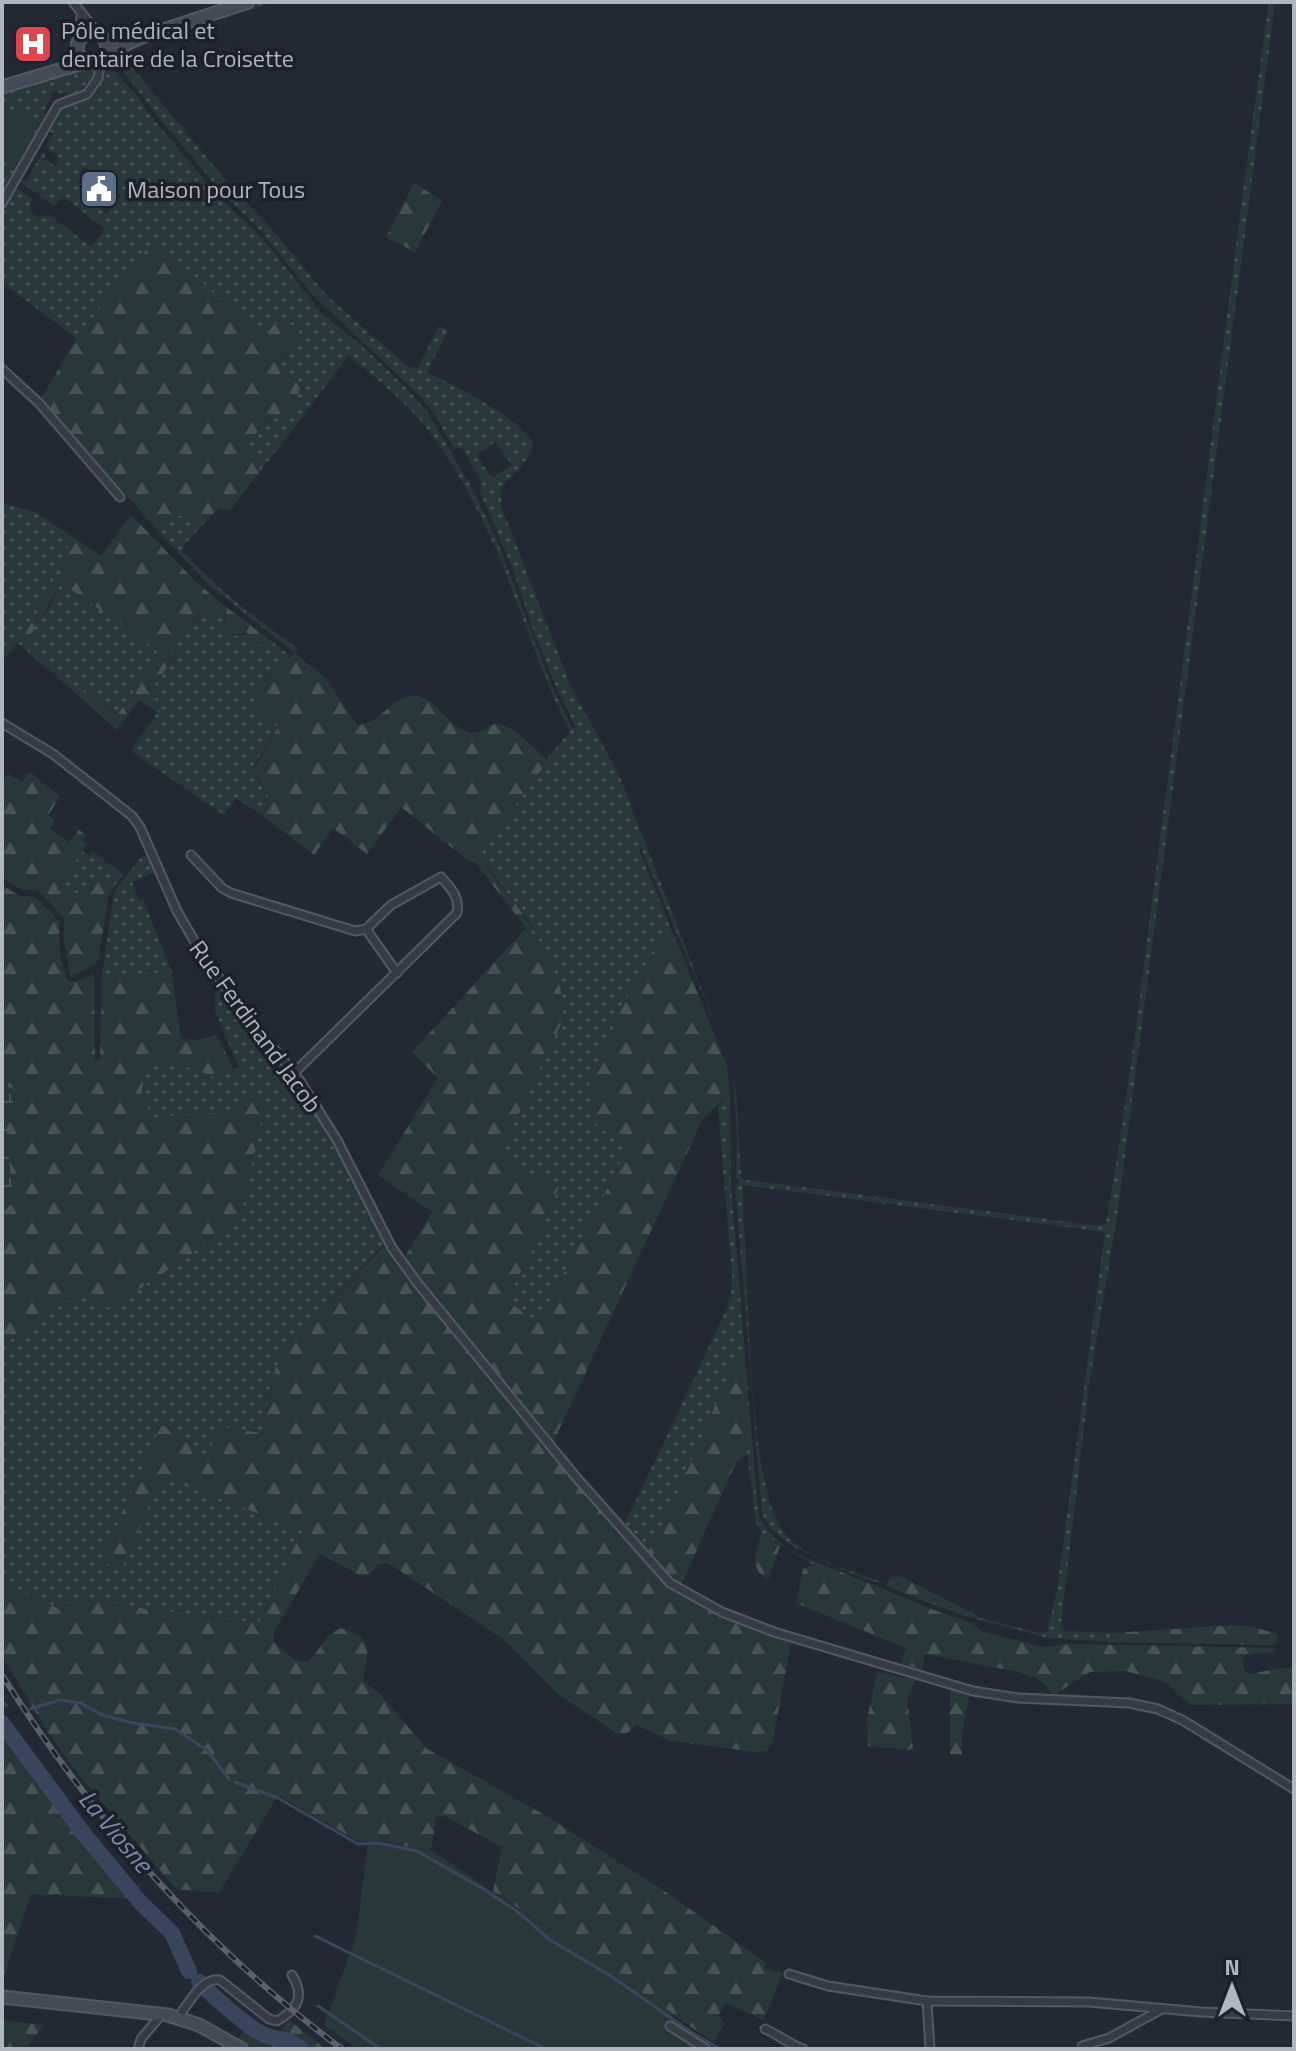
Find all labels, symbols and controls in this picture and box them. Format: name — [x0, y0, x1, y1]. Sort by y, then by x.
place label: Pôle médical et dentaire de la Croisette — [61, 12, 294, 76]
hospital icon: Pôle médical et dentaire de la Croisette — [12, 23, 54, 65]
public building icon: Maison pour Tous — [78, 168, 120, 210]
place label: Maison pour Tous — [127, 171, 305, 207]
street label: Rue Ferdinand Jacob — [181, 932, 331, 1120]
water label: La Viosne — [69, 1781, 164, 1883]
north arrow — [1192, 1947, 1272, 2027]
text: N — [1224, 1950, 1240, 1984]

